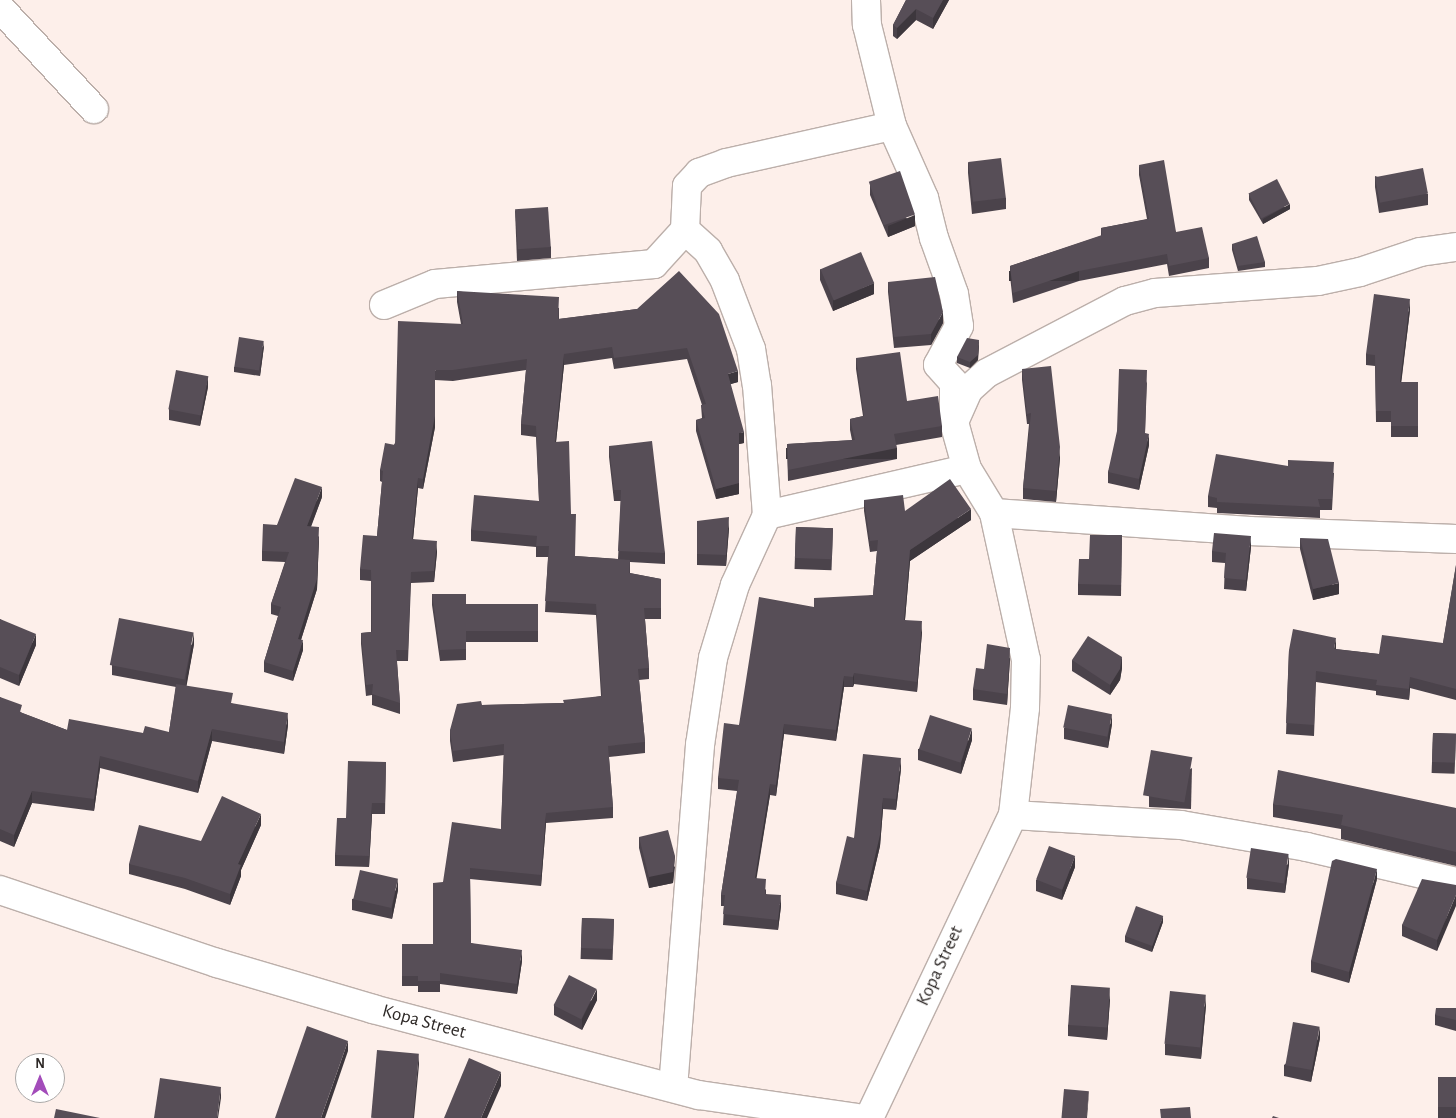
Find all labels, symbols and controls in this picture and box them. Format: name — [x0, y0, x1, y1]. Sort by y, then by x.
street label: Kopa Street — [912, 922, 968, 1010]
street label: Kopa Street — [380, 1000, 468, 1044]
north arrow — [15, 1053, 65, 1103]
text: N — [35, 1057, 45, 1071]

